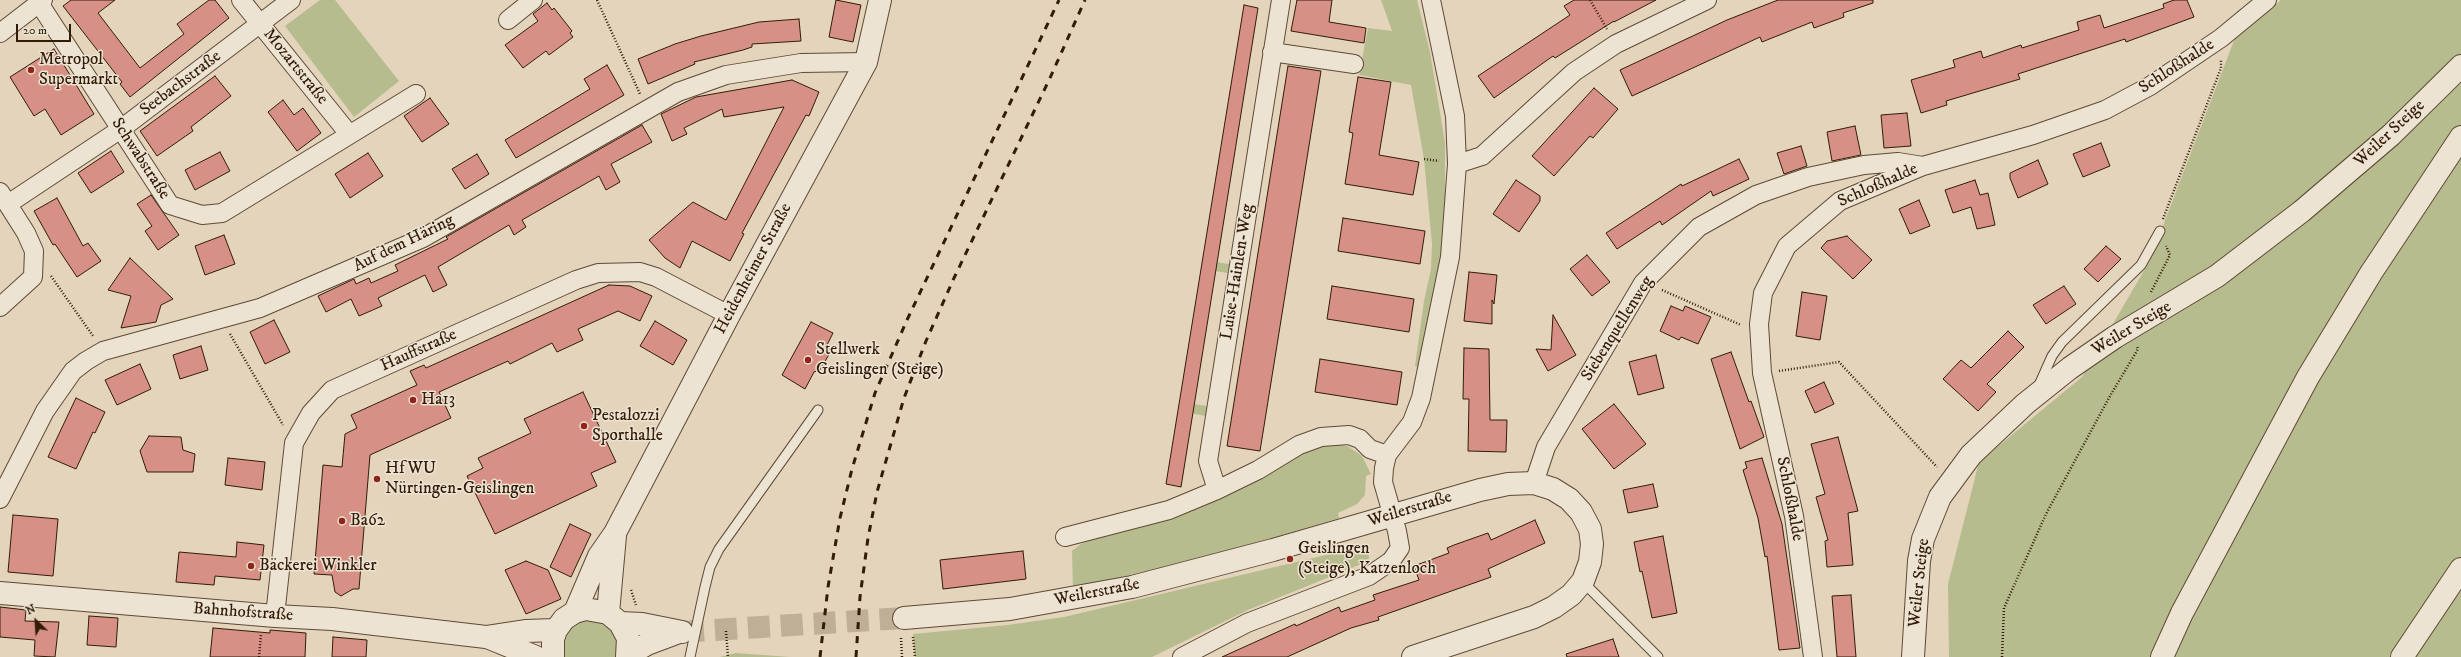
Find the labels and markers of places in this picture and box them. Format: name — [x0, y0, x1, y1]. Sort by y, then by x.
place label: Metropol Supermarkt — [39, 50, 118, 90]
marker: Metropol Supermarkt — [26, 65, 36, 75]
place label: Stellwerk Geislingen (Steige) — [816, 340, 944, 380]
marker: Stellwerk Geislingen (Steige) — [803, 355, 813, 365]
place label: Ha13 — [421, 390, 455, 410]
marker: Ha13 — [408, 395, 418, 405]
place label: Pestalozzi Sporthalle — [592, 406, 663, 446]
marker: Pestalozzi Sporthalle — [579, 421, 589, 431]
place label: HfWU Nürtingen-Geislingen — [385, 459, 534, 499]
marker: HfWU Nürtingen-Geislingen — [372, 474, 382, 484]
place label: Ba62 — [350, 511, 385, 531]
marker: Ba62 — [337, 516, 347, 526]
place label: Geislingen (Steige), Katzenloch — [1298, 539, 1436, 579]
marker: Geislingen (Steige), Katzenloch — [1285, 554, 1295, 564]
place label: Bäckerei Winkler — [259, 556, 377, 576]
marker: Bäckerei Winkler — [246, 561, 256, 571]

